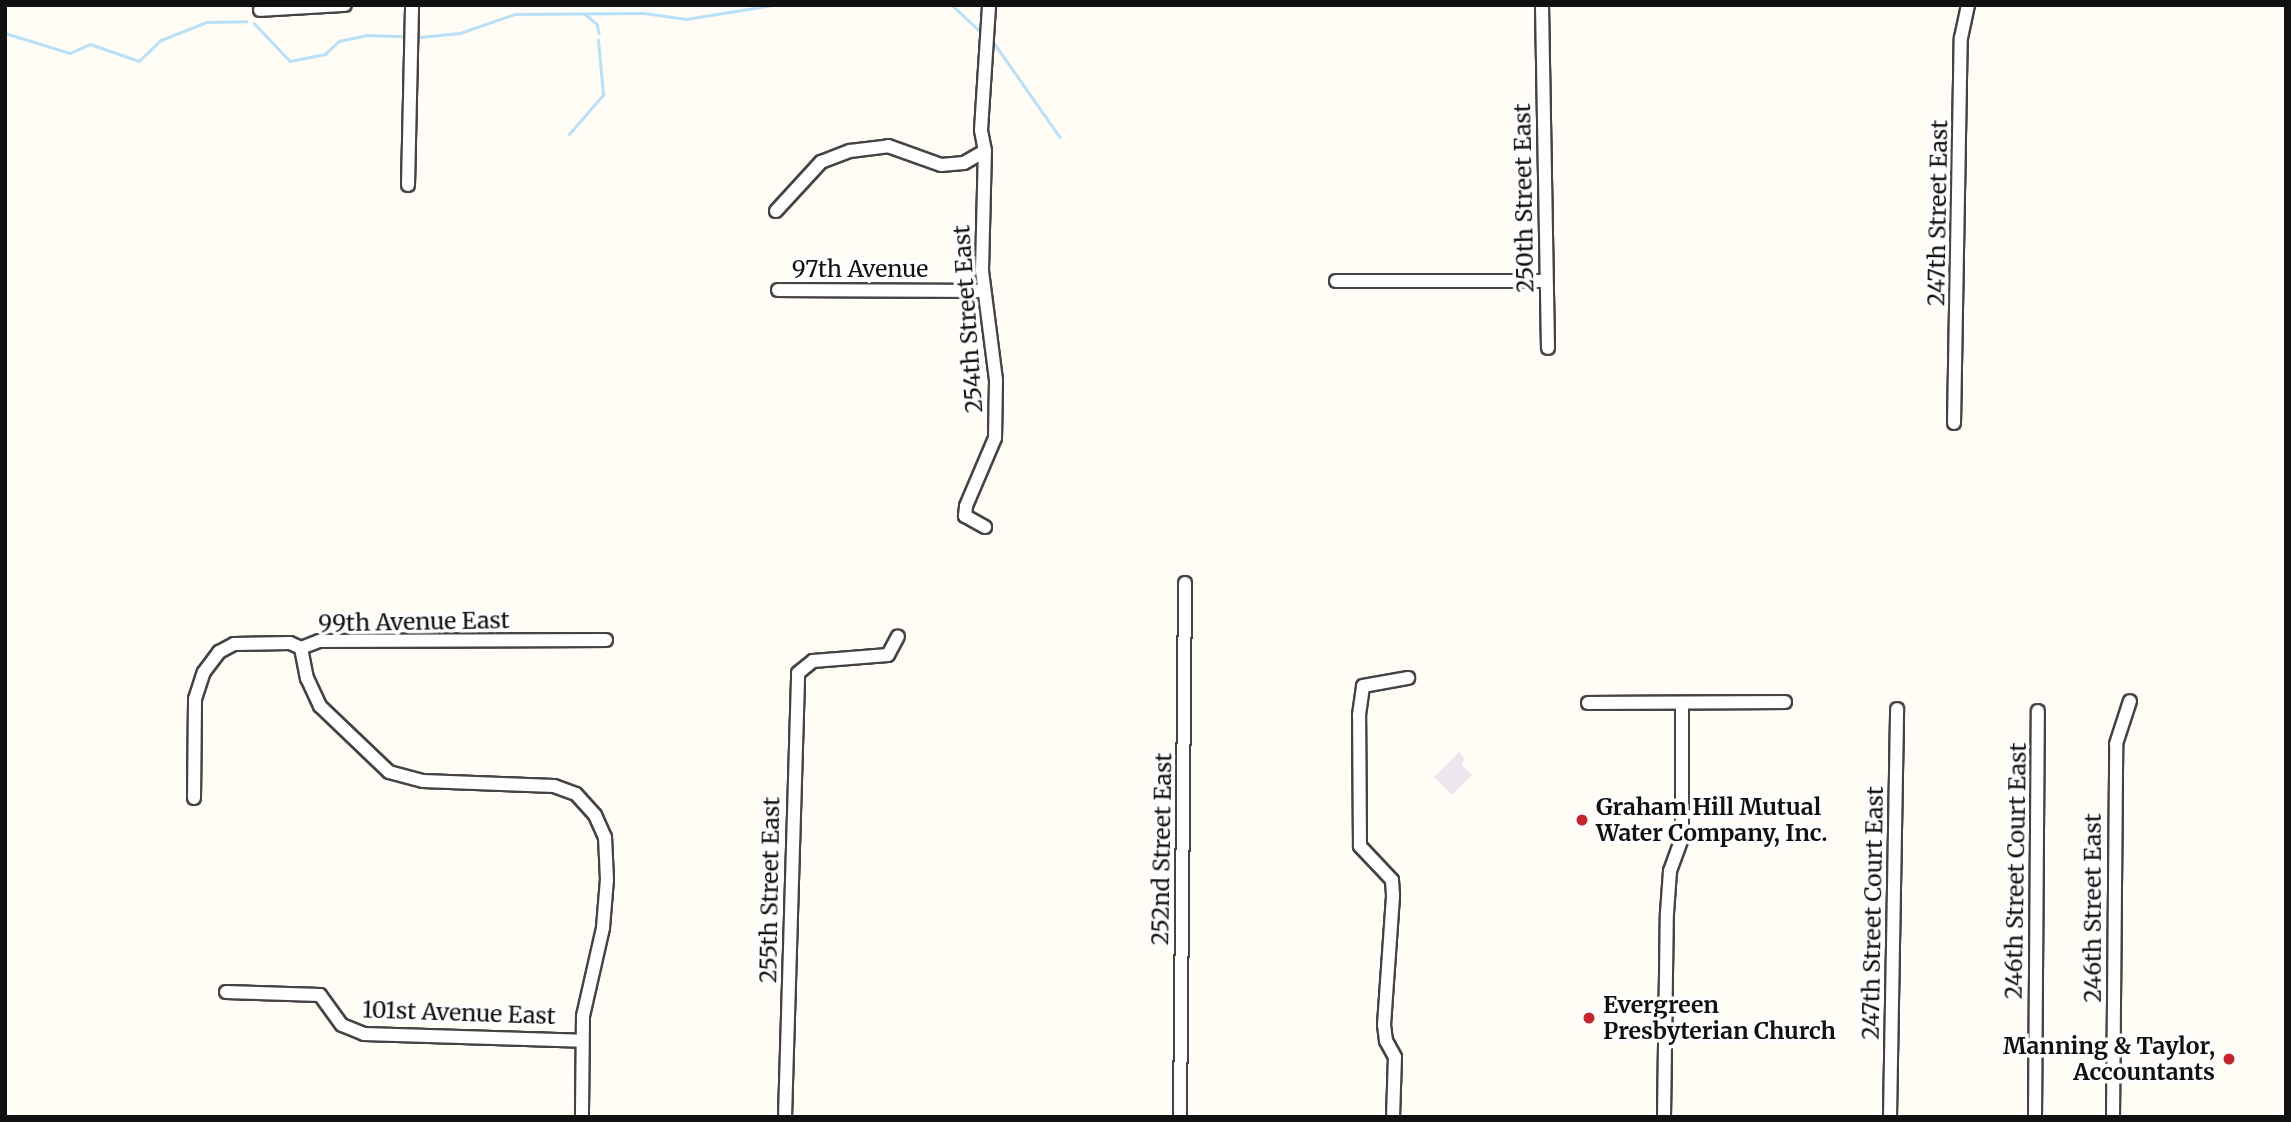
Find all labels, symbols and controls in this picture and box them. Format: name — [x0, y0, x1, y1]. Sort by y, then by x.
street label: 250th Street East — [1509, 103, 1539, 293]
street label: 247th Street East — [1923, 120, 1953, 306]
street label: 254th Street East — [948, 224, 988, 414]
street label: 97th Avenue — [792, 255, 928, 283]
street label: 99th Avenue East — [318, 607, 510, 637]
street label: 246th Street Court East — [2000, 742, 2032, 1000]
street label: 252nd Street East — [1147, 752, 1177, 946]
street label: 247th Street Court East — [1857, 786, 1889, 1040]
place label: Graham Hill Mutual Water Company, Inc. — [1596, 793, 1828, 847]
street label: 255th Street East — [755, 797, 785, 983]
marker: Graham Hill Mutual Water Company, Inc. — [1574, 812, 1590, 828]
street label: 246th Street East — [2079, 813, 2107, 1003]
place label: Evergreen Presbyterian Church — [1603, 991, 1836, 1045]
street label: 101st Avenue East — [362, 996, 556, 1030]
marker: Evergreen Presbyterian Church — [1581, 1010, 1597, 1026]
place label: Manning & Taylor, Accountants — [2003, 1032, 2215, 1086]
marker: Manning & Taylor, Accountants — [2221, 1051, 2237, 1067]

